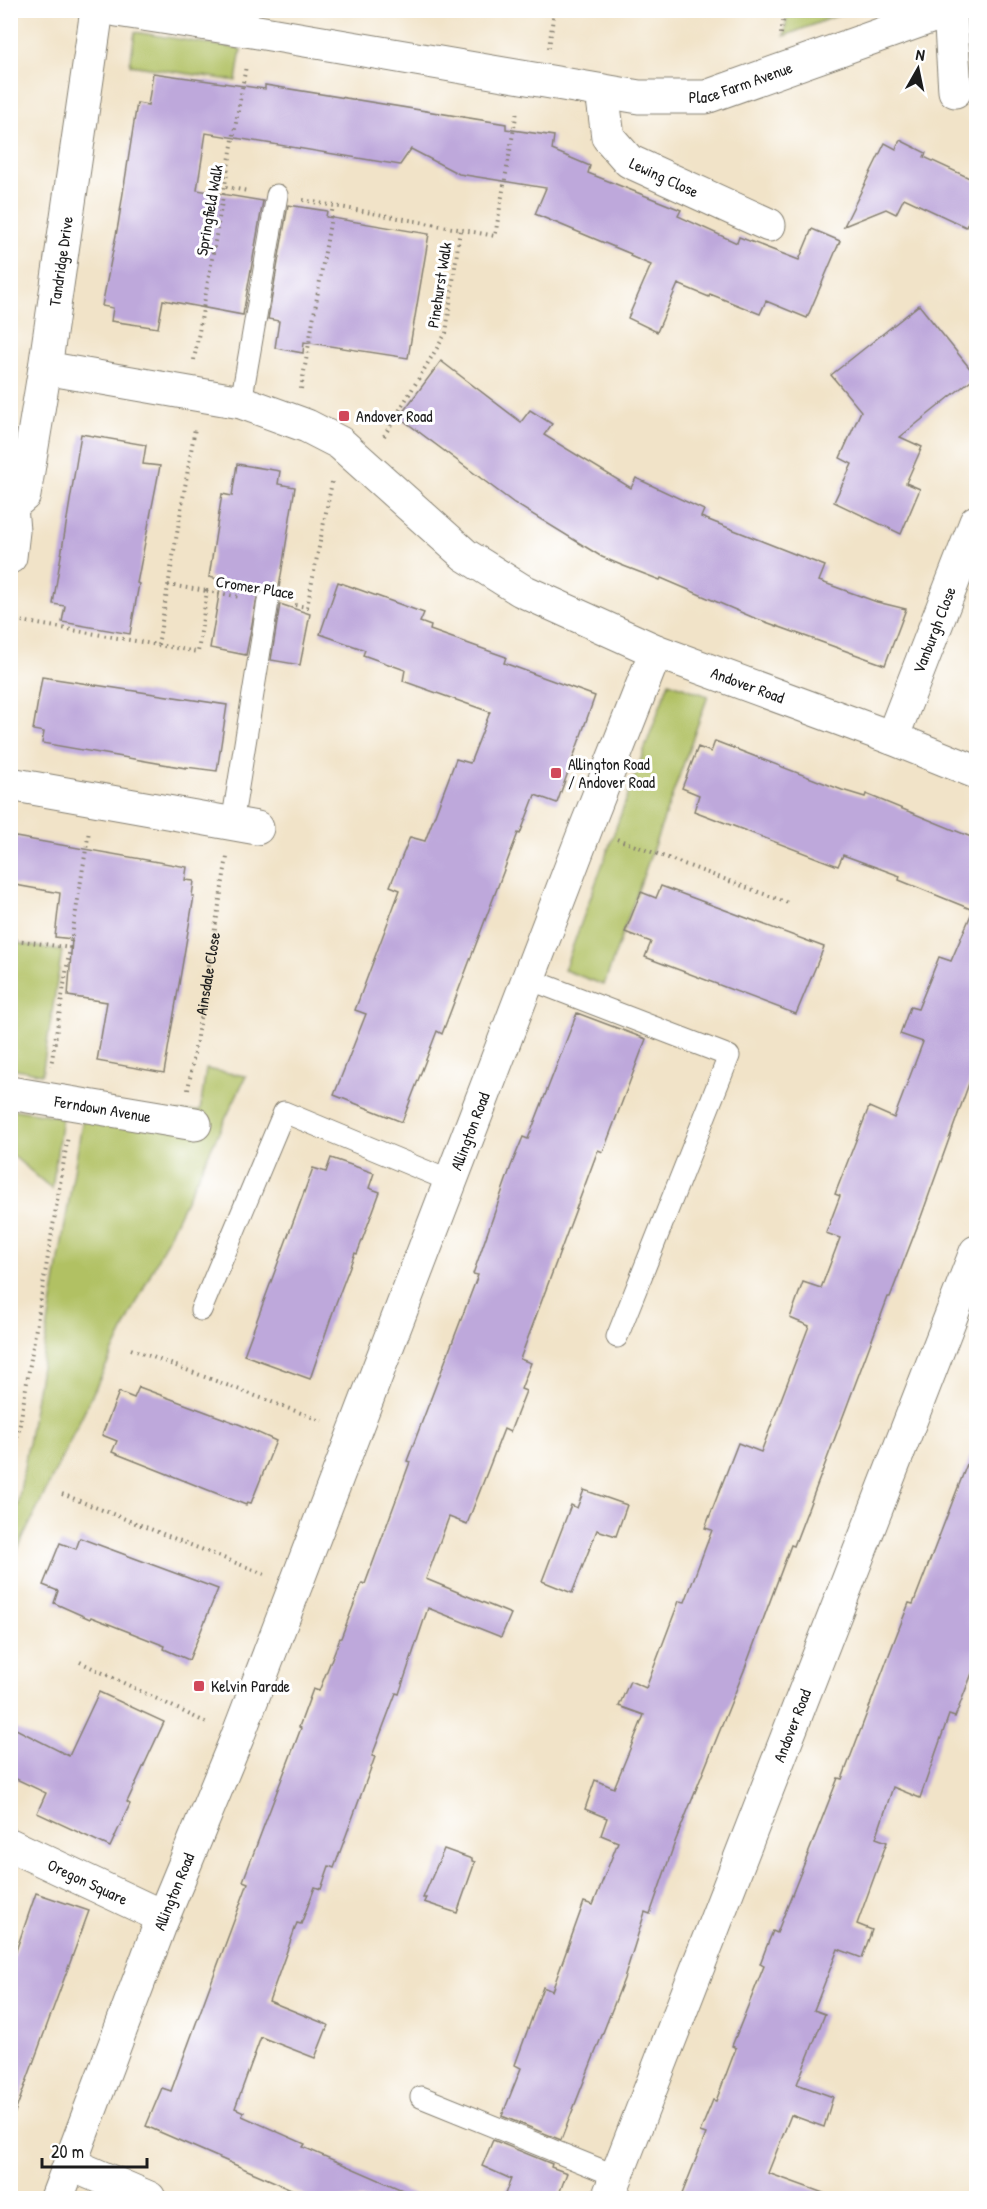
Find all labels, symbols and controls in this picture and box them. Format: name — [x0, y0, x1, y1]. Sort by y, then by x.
north arrow — [888, 39, 948, 99]
text: N — [914, 43, 927, 66]
street label: Place Farm Avenue — [689, 56, 796, 108]
street label: Lewing Close — [626, 152, 703, 203]
street label: Springfield Walk — [190, 162, 228, 257]
street label: Tandridge Drive — [43, 214, 78, 308]
street label: Pinehurst Walk — [421, 240, 457, 329]
place label: Andover Road — [356, 405, 433, 427]
marker: Andover Road — [337, 409, 351, 423]
street label: Cromer Place — [214, 570, 296, 604]
street label: Vanburgh Close — [907, 583, 961, 676]
street label: Andover Road — [708, 661, 787, 708]
place label: Allington Road / Andover Road — [568, 753, 655, 793]
marker: Allington Road / Andover Road — [549, 766, 563, 780]
street label: Ainsdale Close — [190, 930, 225, 1017]
street label: Ferndown Avenue — [52, 1089, 153, 1128]
street label: Allington Road — [445, 1089, 495, 1173]
place label: Kelvin Parade — [211, 1675, 291, 1697]
marker: Kelvin Parade — [192, 1679, 206, 1693]
street label: Andover Road — [768, 1686, 816, 1765]
street label: Allington Road — [148, 1849, 199, 1933]
street label: Oregon Square — [44, 1853, 132, 1910]
scale bar — [42, 2131, 147, 2169]
text: 20 m — [51, 2139, 84, 2164]

